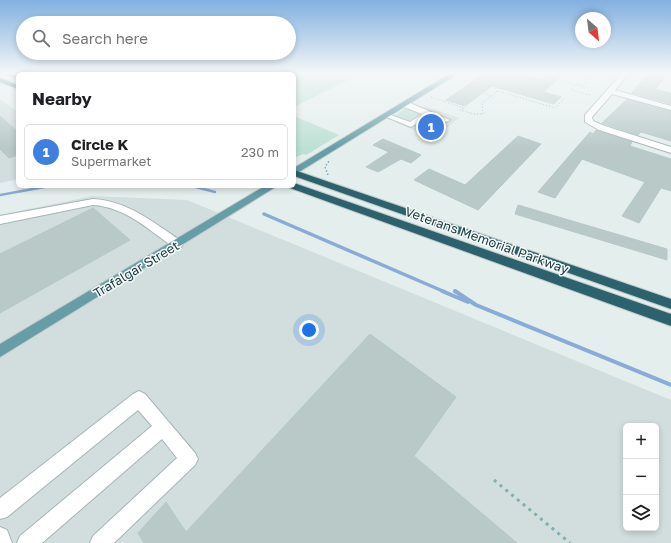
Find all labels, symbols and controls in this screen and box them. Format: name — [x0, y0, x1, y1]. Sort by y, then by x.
north arrow — [575, 12, 611, 48]
search box — [16, 16, 296, 60]
icon: search — [30, 27, 52, 49]
text: Search here — [62, 29, 148, 47]
text: Nearby — [32, 88, 92, 109]
pin: 1 — [418, 112, 444, 142]
text: Circle K — [71, 135, 128, 153]
text: 1 — [43, 144, 49, 160]
text: 230 m — [241, 144, 279, 160]
text: Supermarket — [71, 153, 152, 169]
street label: Veterans Memorial Parkway — [403, 203, 572, 277]
street label: Trafalgar Street — [90, 237, 182, 301]
your location — [299, 320, 319, 340]
map controls — [623, 423, 659, 531]
button: + — [623, 423, 659, 459]
button: − — [623, 459, 659, 495]
button: layers — [623, 495, 659, 531]

